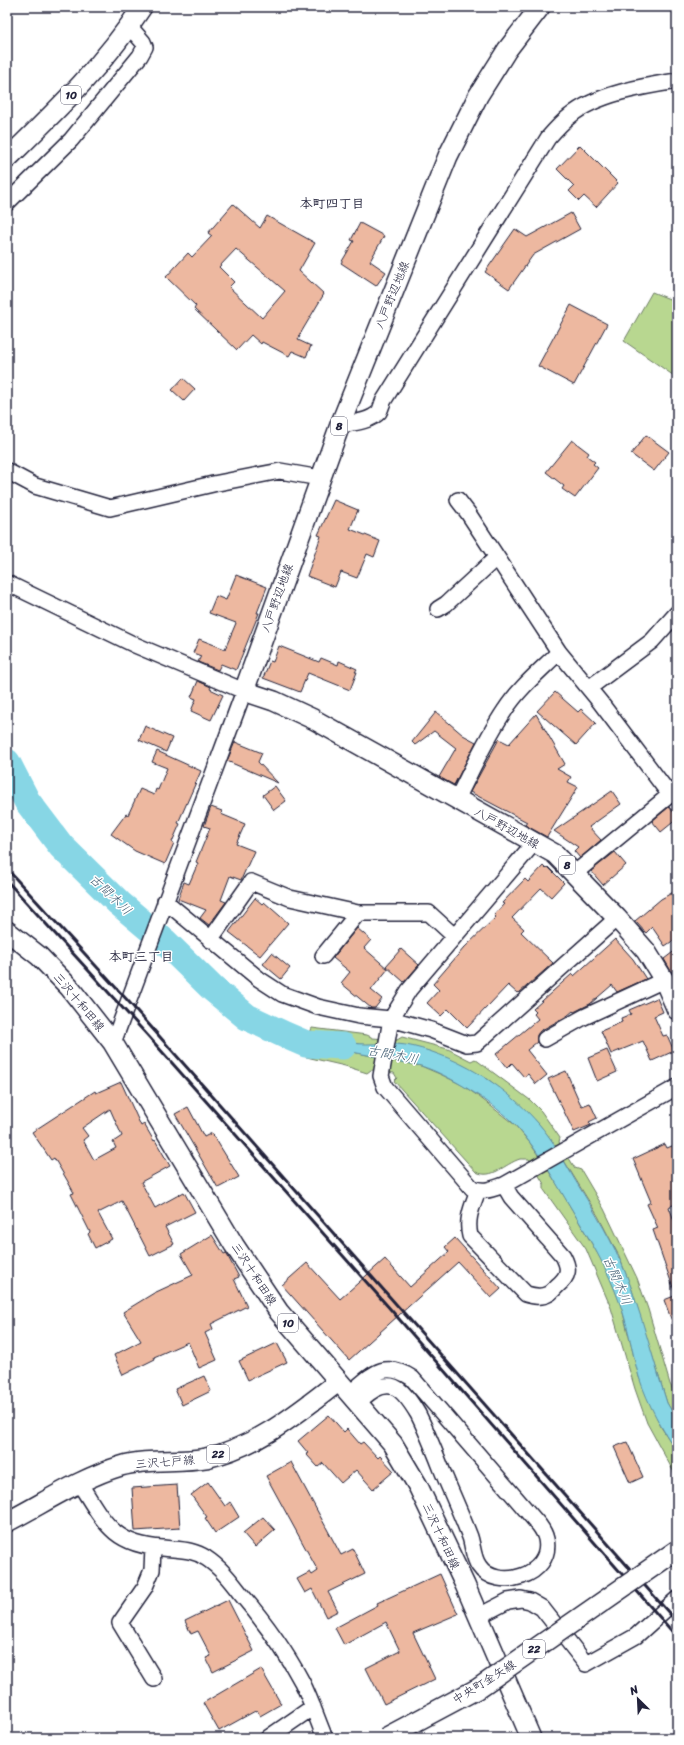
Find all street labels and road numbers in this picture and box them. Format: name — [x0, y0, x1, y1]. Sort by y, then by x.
road number: 10 — [61, 86, 81, 104]
street label: 八戸野辺地線 — [368, 257, 416, 333]
road number: 8 — [331, 417, 347, 435]
street label: 八戸野辺地線 — [254, 560, 300, 636]
street label: 八戸野辺地線 — [470, 801, 544, 855]
road number: 8 — [559, 856, 575, 874]
street label: 三沢十和田線 — [47, 967, 111, 1037]
street label: 三沢十和田線 — [225, 1238, 283, 1310]
road number: 10 — [278, 1314, 298, 1332]
road number: 22 — [207, 1445, 229, 1463]
street label: 三沢七戸線 — [134, 1448, 196, 1476]
street label: 三沢十和田線 — [416, 1499, 466, 1573]
road number: 22 — [523, 1640, 545, 1658]
street label: 中央町金矢線 — [448, 1654, 520, 1710]

